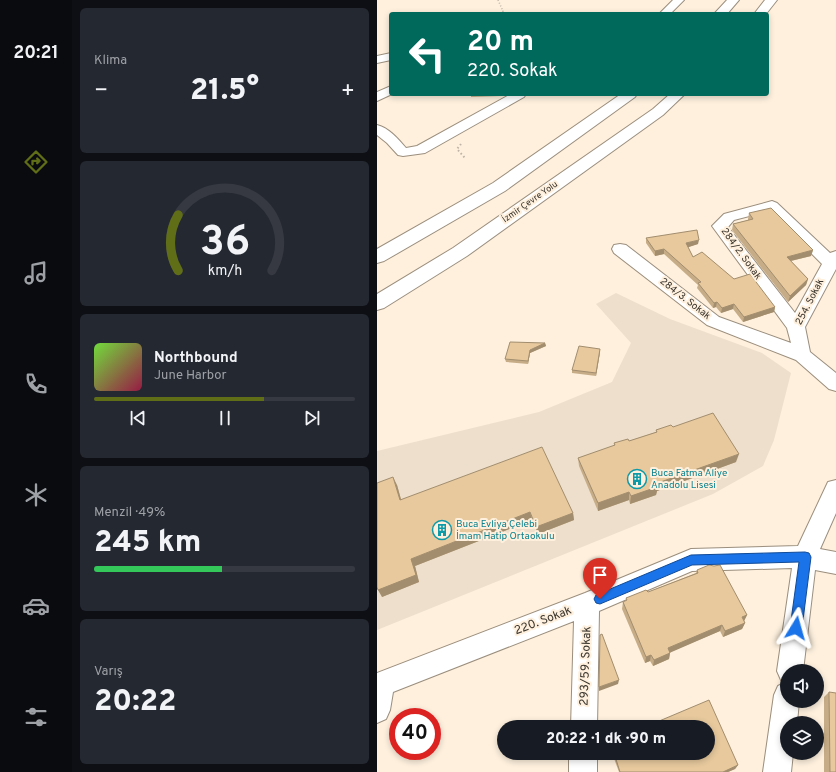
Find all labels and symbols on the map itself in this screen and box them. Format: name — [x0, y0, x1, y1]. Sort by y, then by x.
street label: İzmir Çevre Yolu — [500, 178, 560, 225]
street label: 284/2. Sokak — [718, 225, 764, 283]
street label: 284/3. Sokak — [657, 275, 713, 323]
street label: 254. Sokak — [793, 277, 827, 327]
place label: Buca Fatma Aliye Anadolu Lisesi — [651, 467, 727, 492]
building icon: Buca Fatma Aliye Anadolu Lisesi — [626, 468, 648, 490]
place label: Buca Evliya Çelebi İmam Hatip Ortaokulu — [456, 518, 555, 543]
building icon: Buca Evliya Çelebi İmam Hatip Ortaokulu — [431, 519, 453, 541]
pin — [583, 558, 617, 599]
street label: 220. Sokak — [512, 603, 574, 639]
position arrow — [775, 607, 817, 649]
street label: 293/59. Sokak — [577, 626, 595, 706]
speed limit sign: 40 — [389, 708, 441, 760]

